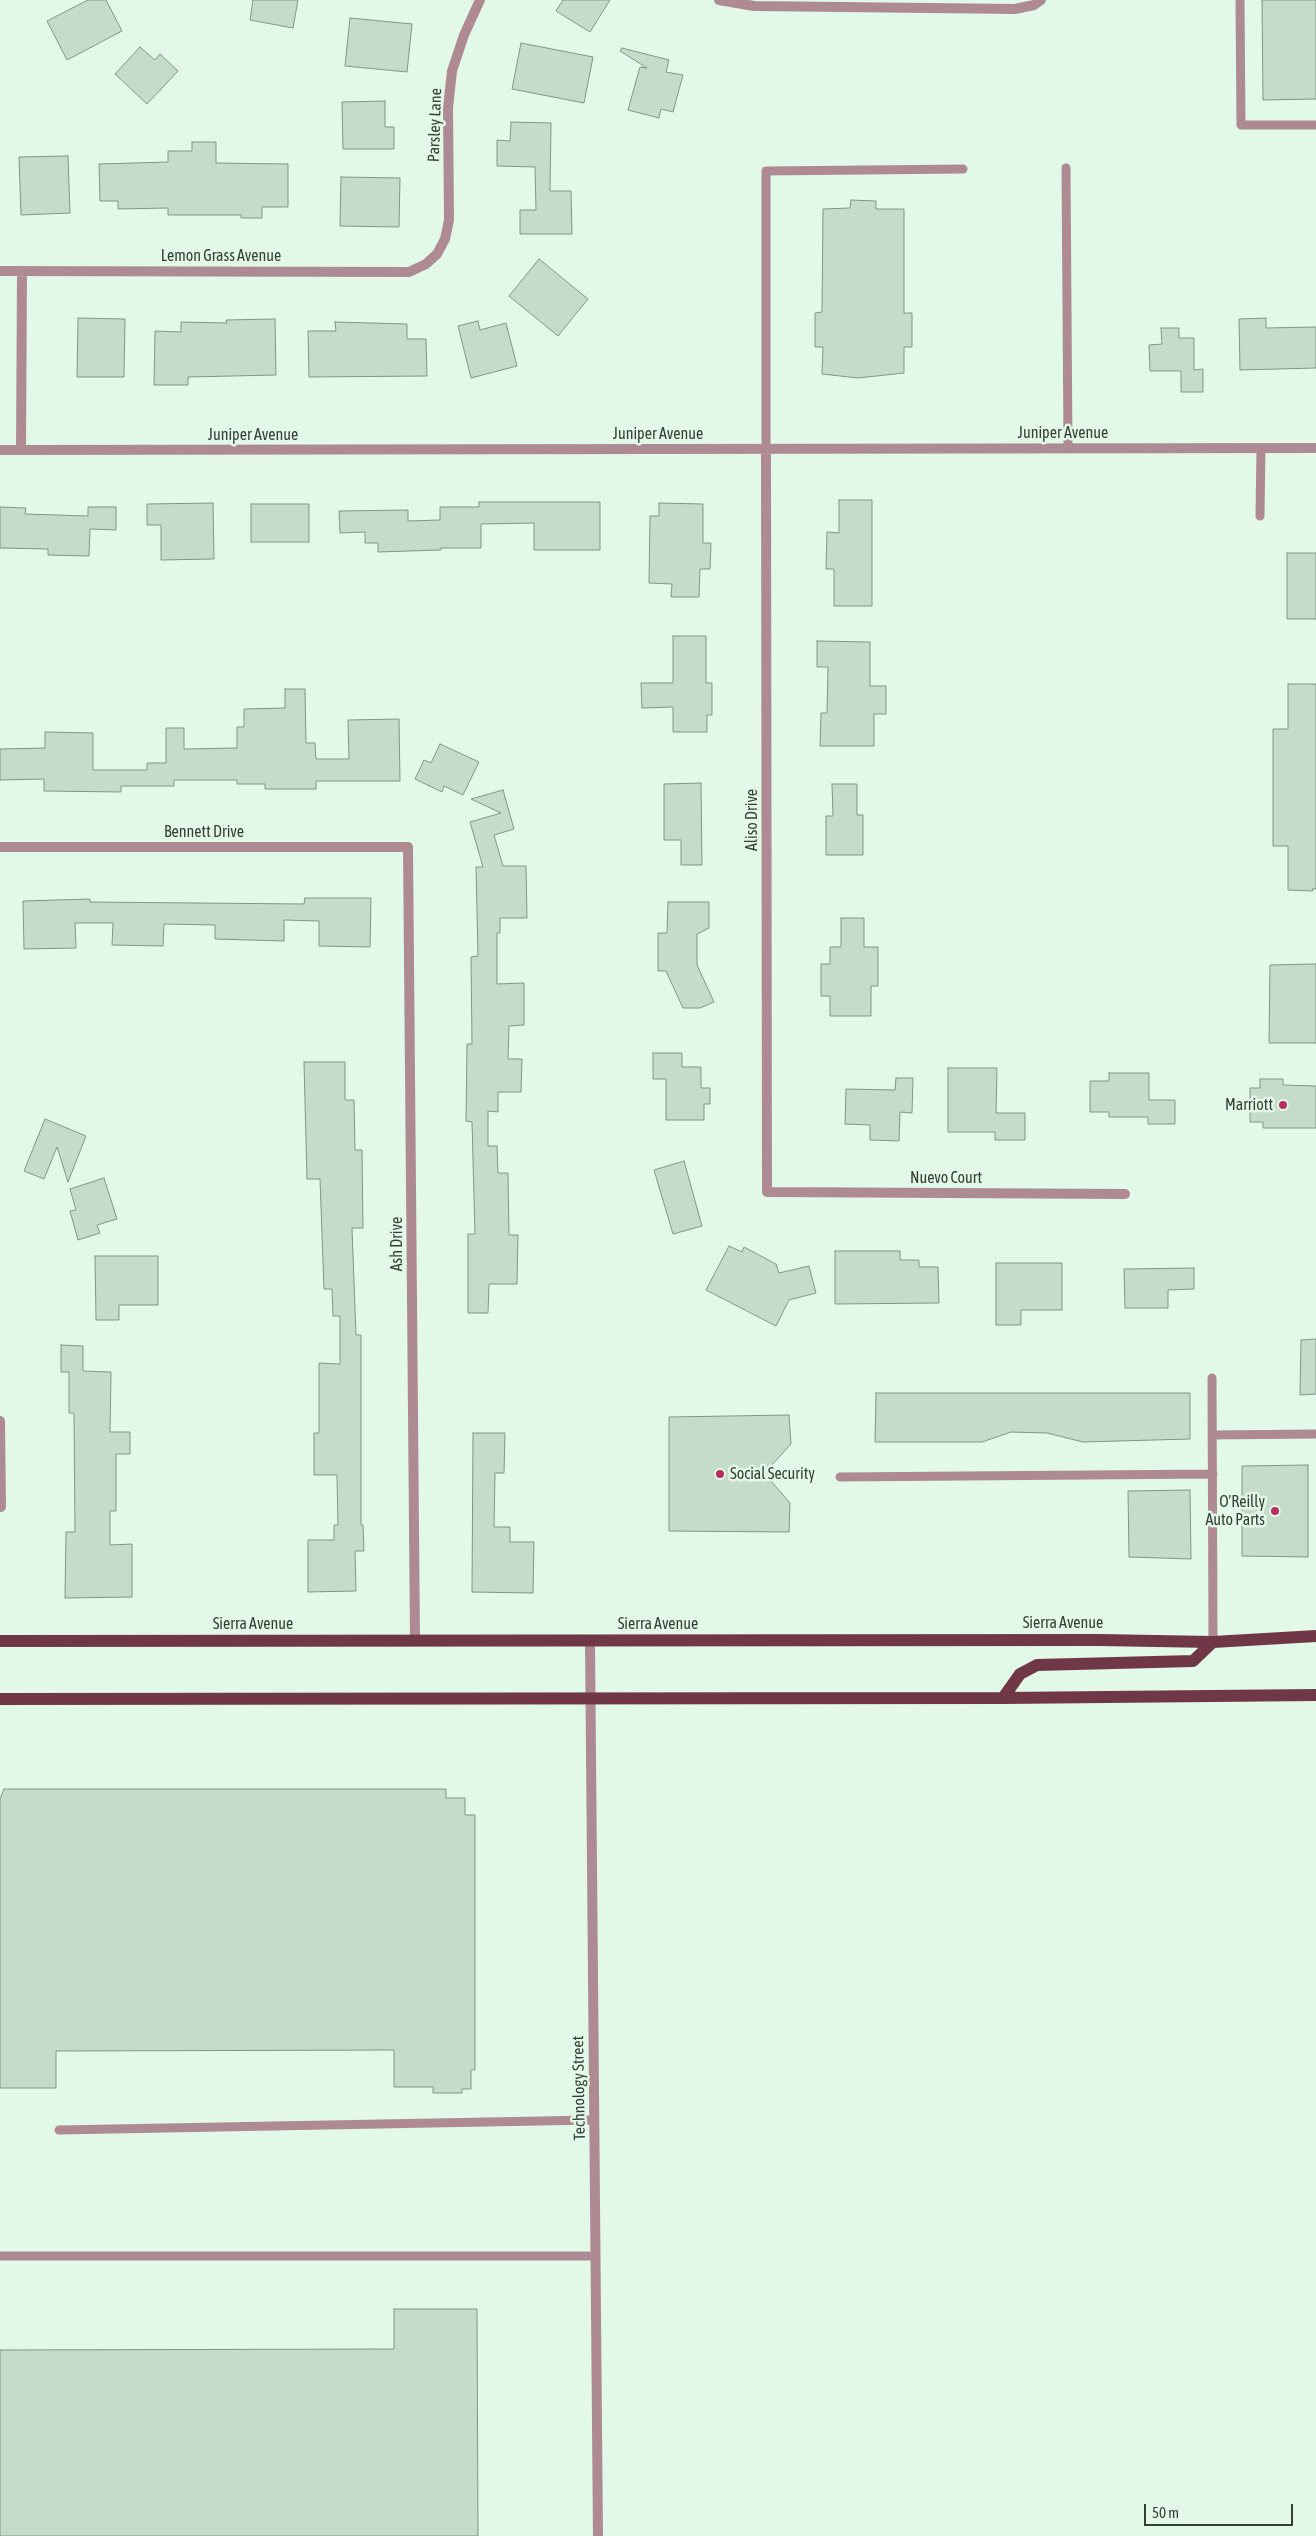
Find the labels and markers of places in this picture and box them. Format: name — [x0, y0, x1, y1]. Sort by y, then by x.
place label: Marriott — [1225, 1095, 1273, 1115]
marker: Marriott — [1277, 1099, 1289, 1111]
place label: Social Security — [730, 1464, 815, 1484]
marker: Social Security — [714, 1468, 726, 1480]
place label: O'Reilly Auto Parts — [1205, 1492, 1265, 1530]
marker: O'Reilly Auto Parts — [1269, 1505, 1281, 1517]

